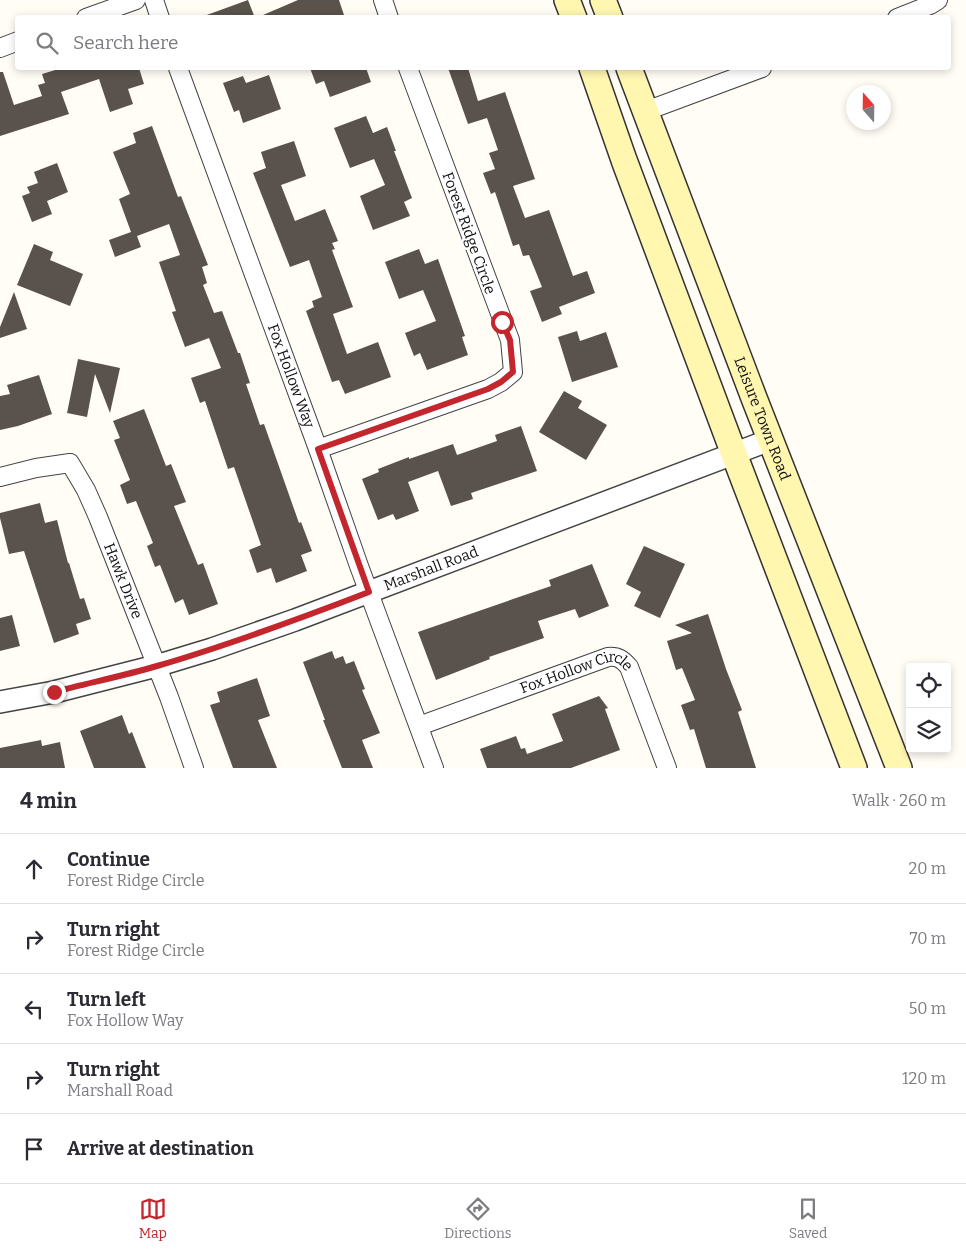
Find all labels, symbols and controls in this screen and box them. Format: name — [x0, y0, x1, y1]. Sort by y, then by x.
search box — [15, 15, 951, 70]
icon: search — [33, 29, 61, 57]
text: Search here — [73, 31, 178, 54]
north arrow — [846, 85, 891, 130]
street label: Forest Ridge Circle — [439, 169, 499, 297]
route start — [491, 311, 514, 334]
street label: Fox Hollow Way — [264, 321, 318, 430]
street label: Leisure Town Road — [730, 354, 794, 483]
street label: Hawk Drive — [100, 540, 146, 621]
street label: Marshall Road — [381, 542, 481, 595]
street label: Fox Hollow Circle — [518, 648, 637, 697]
map controls — [906, 663, 951, 753]
button: locate — [906, 663, 951, 708]
route end — [43, 681, 66, 704]
button: layers — [906, 708, 951, 753]
text: 4 min — [20, 788, 77, 814]
text: Walk · 260 m — [852, 791, 946, 810]
text: Continue — [67, 848, 150, 871]
icon: ahead — [20, 855, 48, 883]
text: 20 m — [909, 859, 946, 878]
text: Forest Ridge Circle — [67, 871, 204, 890]
text: Turn right — [67, 918, 160, 941]
icon: right — [20, 925, 48, 953]
text: 70 m — [910, 929, 946, 948]
text: Forest Ridge Circle — [67, 941, 204, 960]
text: Turn left — [67, 988, 146, 1011]
icon: left — [20, 995, 48, 1023]
text: 50 m — [909, 999, 946, 1018]
text: Fox Hollow Way — [67, 1011, 184, 1030]
text: Turn right — [67, 1058, 160, 1081]
icon: right — [20, 1065, 48, 1093]
text: 120 m — [902, 1069, 946, 1088]
text: Marshall Road — [67, 1081, 173, 1100]
icon: arrive — [20, 1135, 48, 1163]
text: Arrive at destination — [67, 1137, 254, 1160]
tab: Map — [139, 1195, 167, 1242]
tab: Directions — [444, 1195, 512, 1242]
tab: Saved — [789, 1195, 827, 1242]

